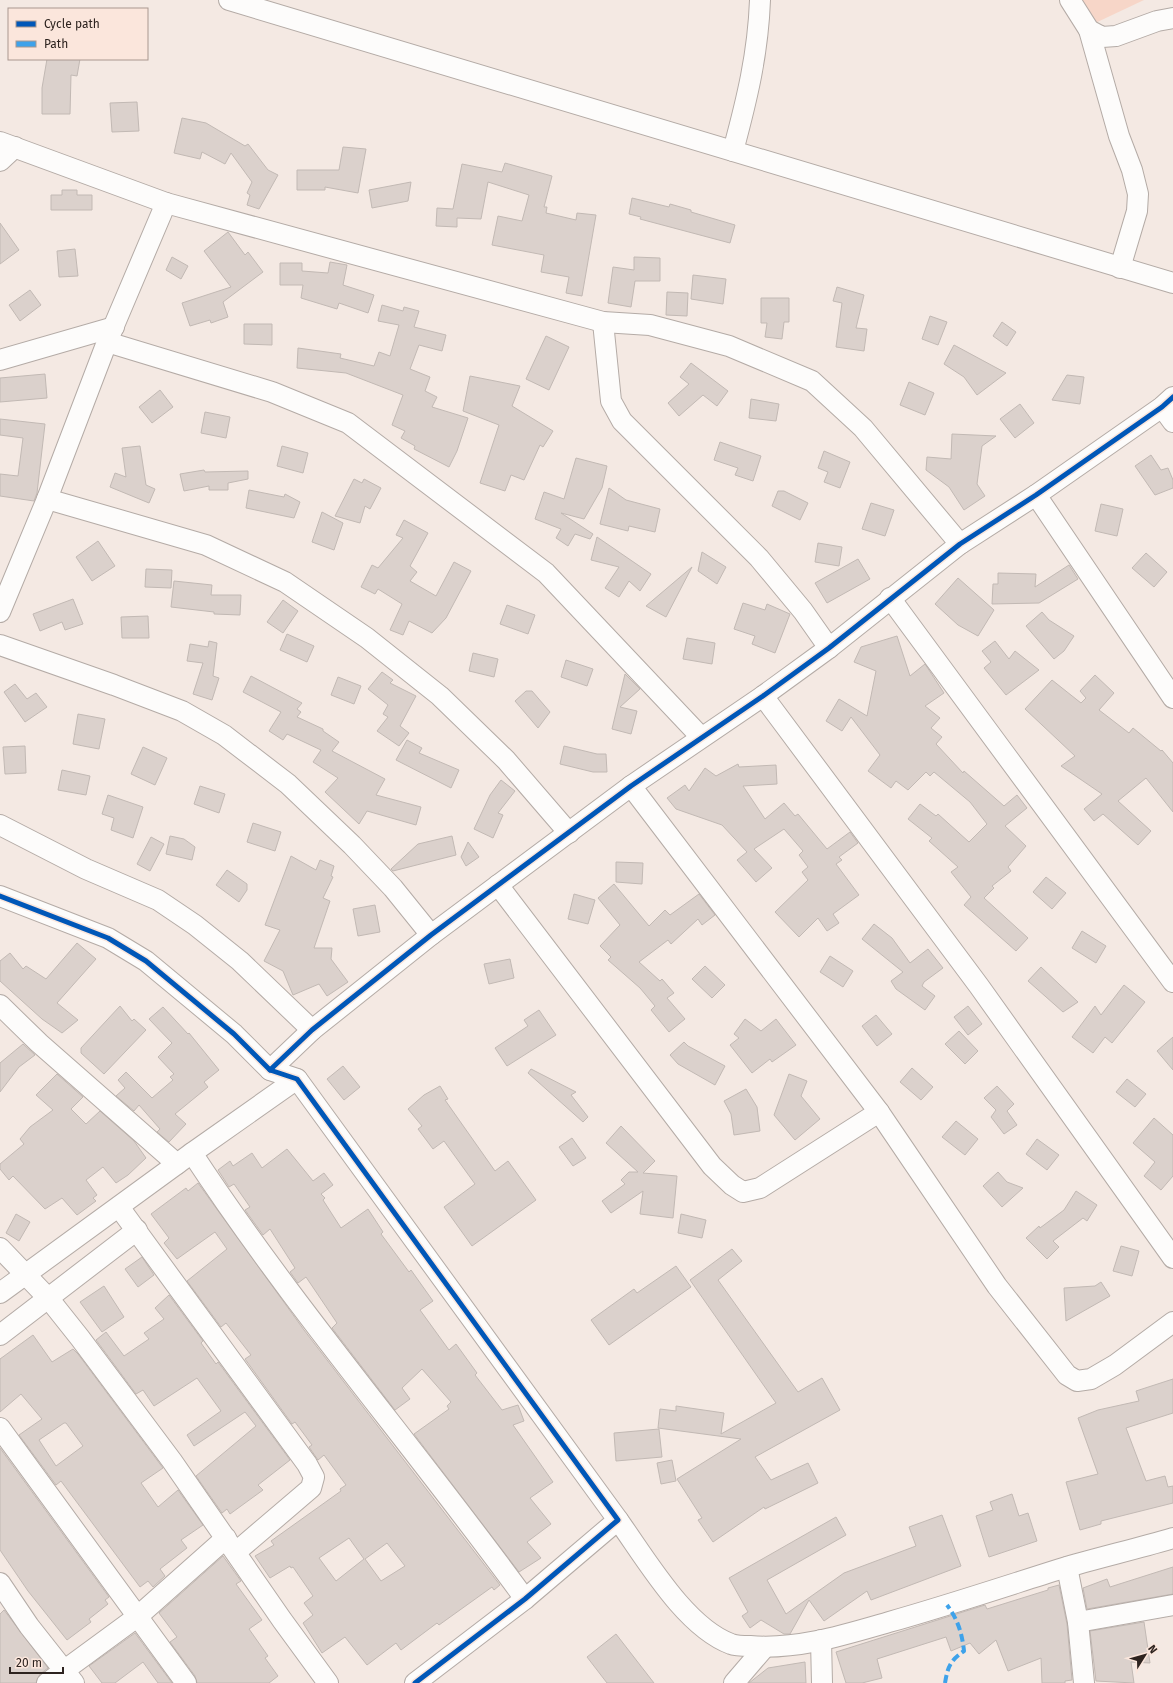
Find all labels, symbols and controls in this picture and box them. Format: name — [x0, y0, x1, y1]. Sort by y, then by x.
legend — [8, 8, 148, 60]
text: Cycle path — [44, 17, 100, 31]
text: Path — [44, 37, 68, 51]
north arrow — [1125, 1635, 1165, 1675]
text: N — [1145, 1642, 1160, 1656]
scale bar — [10, 1649, 63, 1675]
text: 20 m — [16, 1656, 42, 1670]

